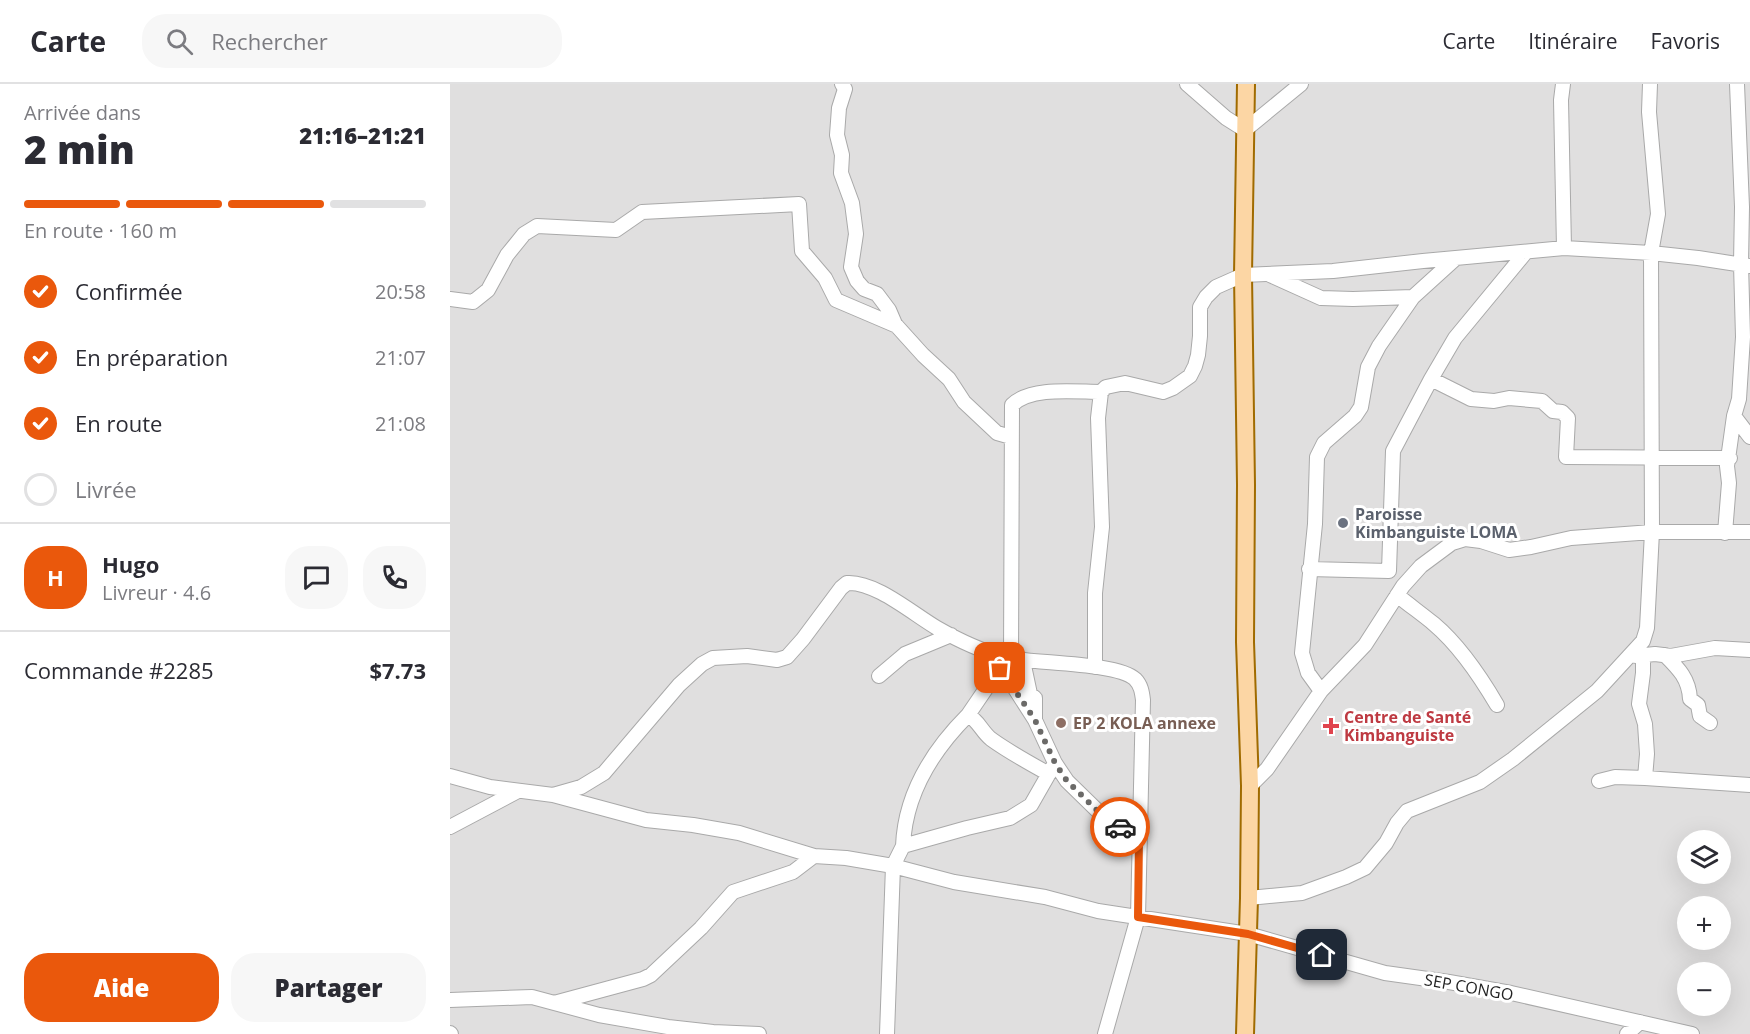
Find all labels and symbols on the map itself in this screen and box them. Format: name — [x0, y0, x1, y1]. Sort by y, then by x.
place label: Paroisse Kimbanguiste LOMA — [1355, 503, 1518, 543]
marker: Paroisse Kimbanguiste LOMA — [1336, 516, 1350, 530]
pin — [974, 642, 1025, 693]
place label: Centre de Santé Kimbanguiste — [1344, 706, 1471, 746]
place label: EP 2 KOLA annexe — [1073, 712, 1216, 734]
marker: EP 2 KOLA annexe — [1054, 716, 1068, 730]
marker: Centre de Santé Kimbanguiste — [1322, 717, 1340, 735]
courier — [1090, 797, 1150, 857]
pin — [1296, 929, 1347, 980]
street label: SEP CONGO — [1423, 968, 1515, 1006]

